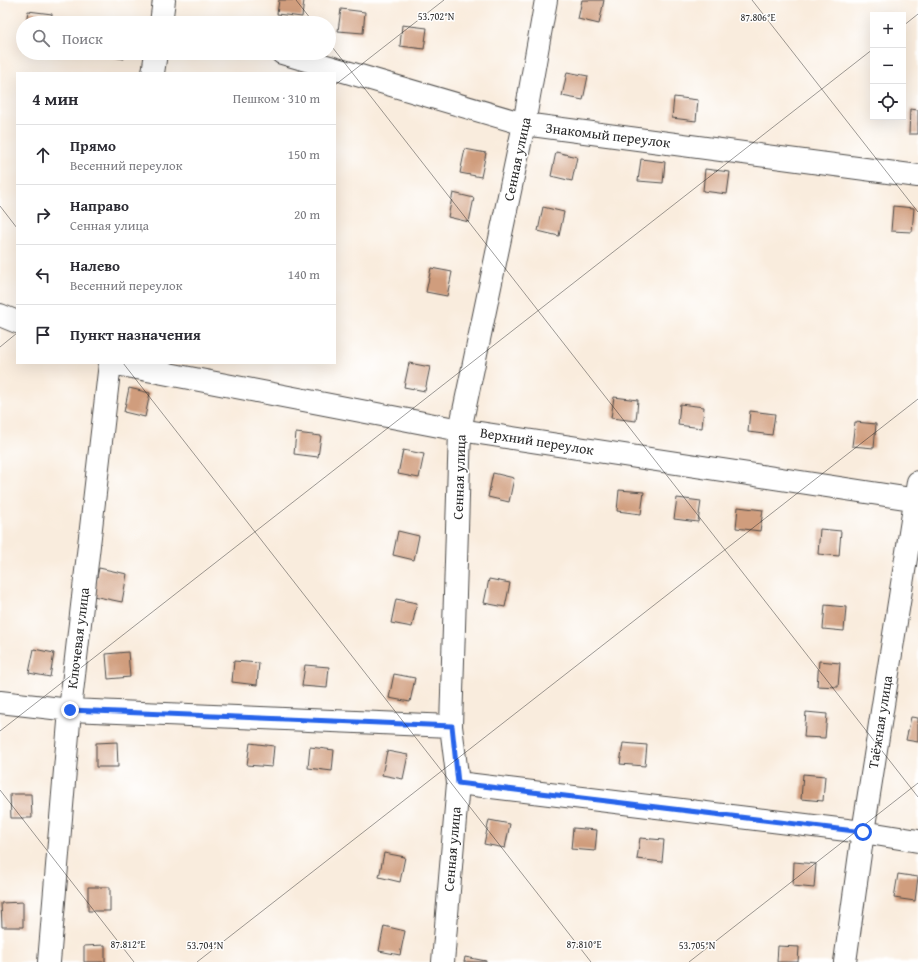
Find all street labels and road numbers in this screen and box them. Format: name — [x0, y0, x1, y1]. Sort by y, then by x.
street label: Сенная улица — [498, 115, 536, 203]
street label: Знакомый переулок — [544, 117, 672, 153]
street label: Верхний переулок — [479, 422, 596, 460]
street label: Сенная улица — [448, 434, 470, 520]
street label: Ключевая улица — [62, 586, 94, 690]
street label: Таёжная улица — [863, 674, 897, 770]
street label: Сенная улица — [438, 805, 466, 892]

